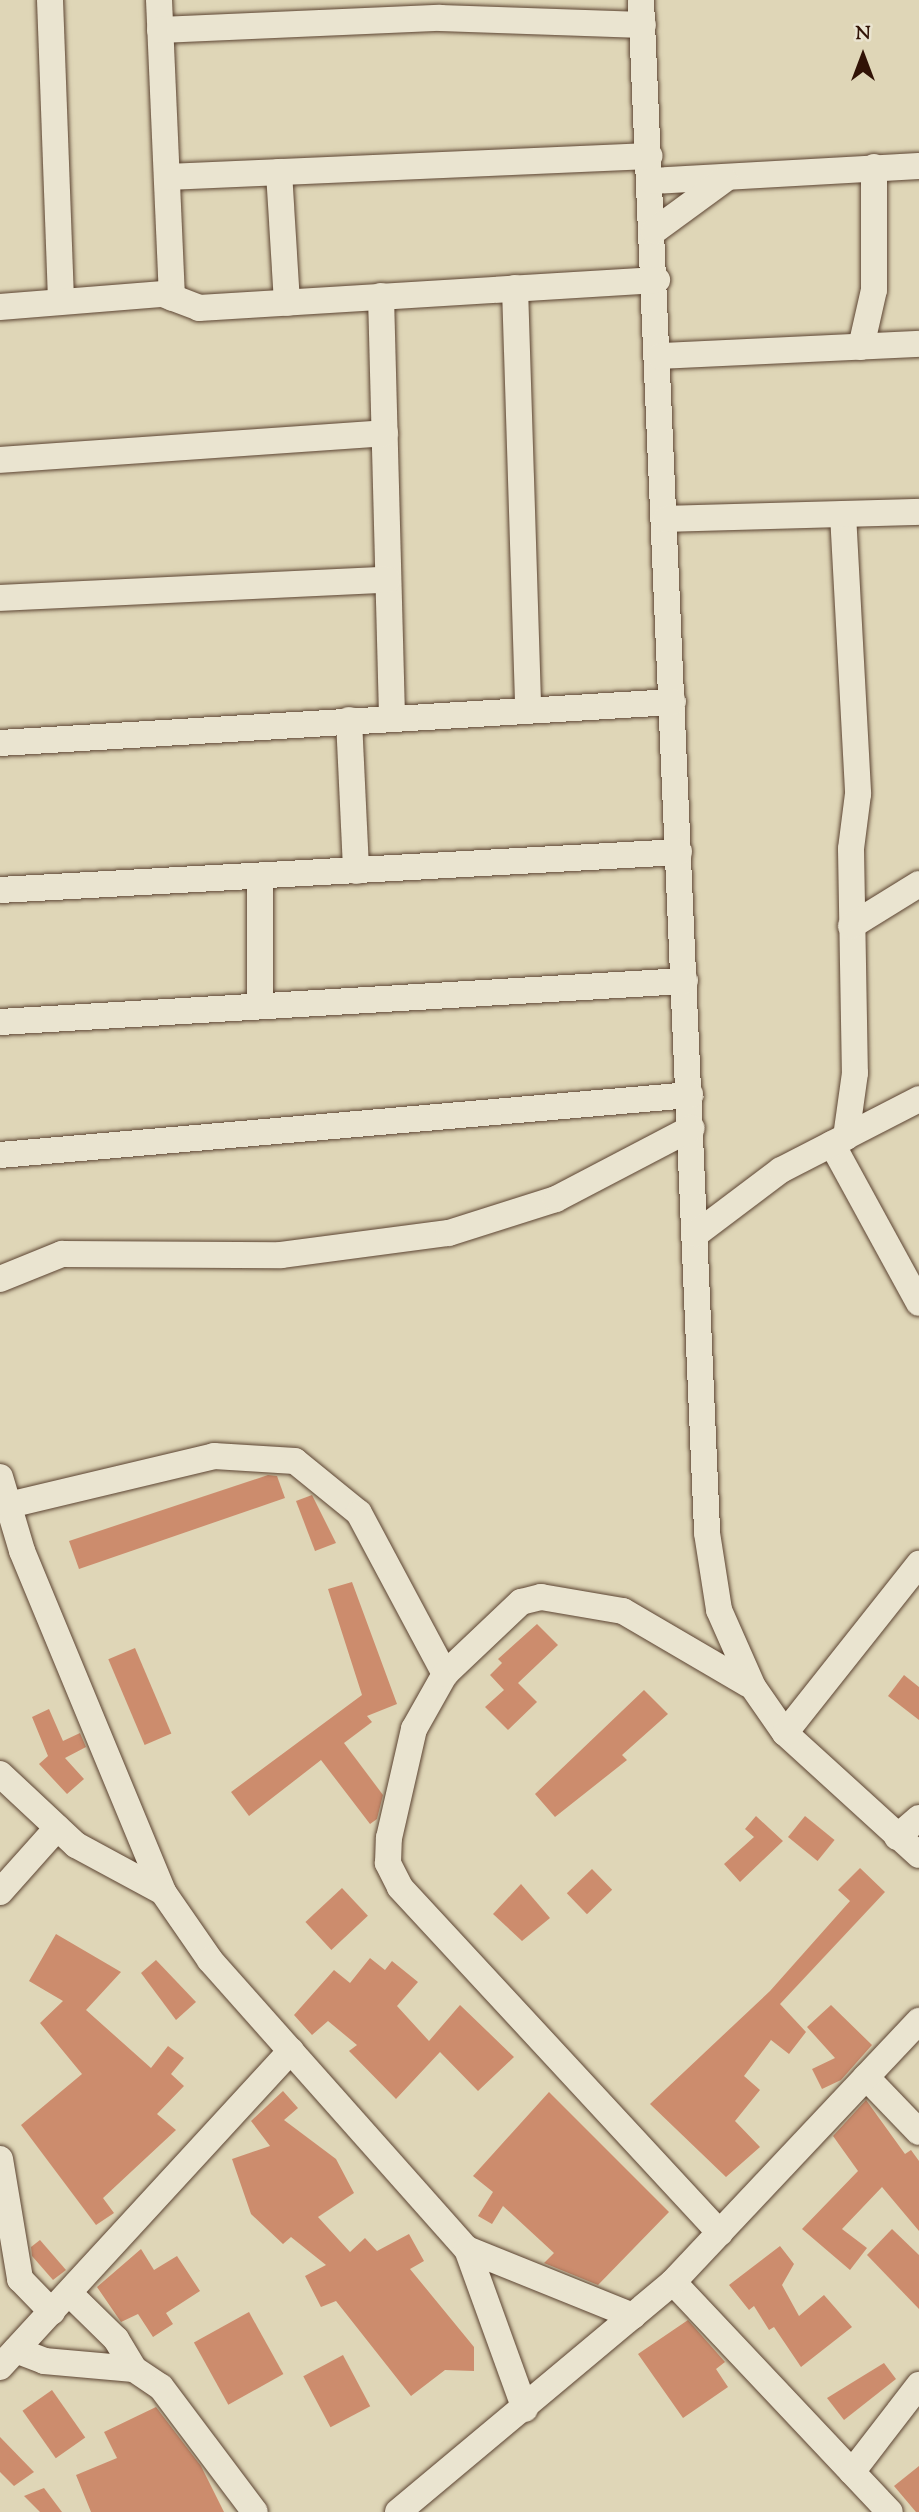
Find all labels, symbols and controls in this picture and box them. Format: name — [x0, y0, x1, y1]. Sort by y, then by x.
north arrow — [828, 21, 898, 91]
text: N — [855, 21, 871, 48]

